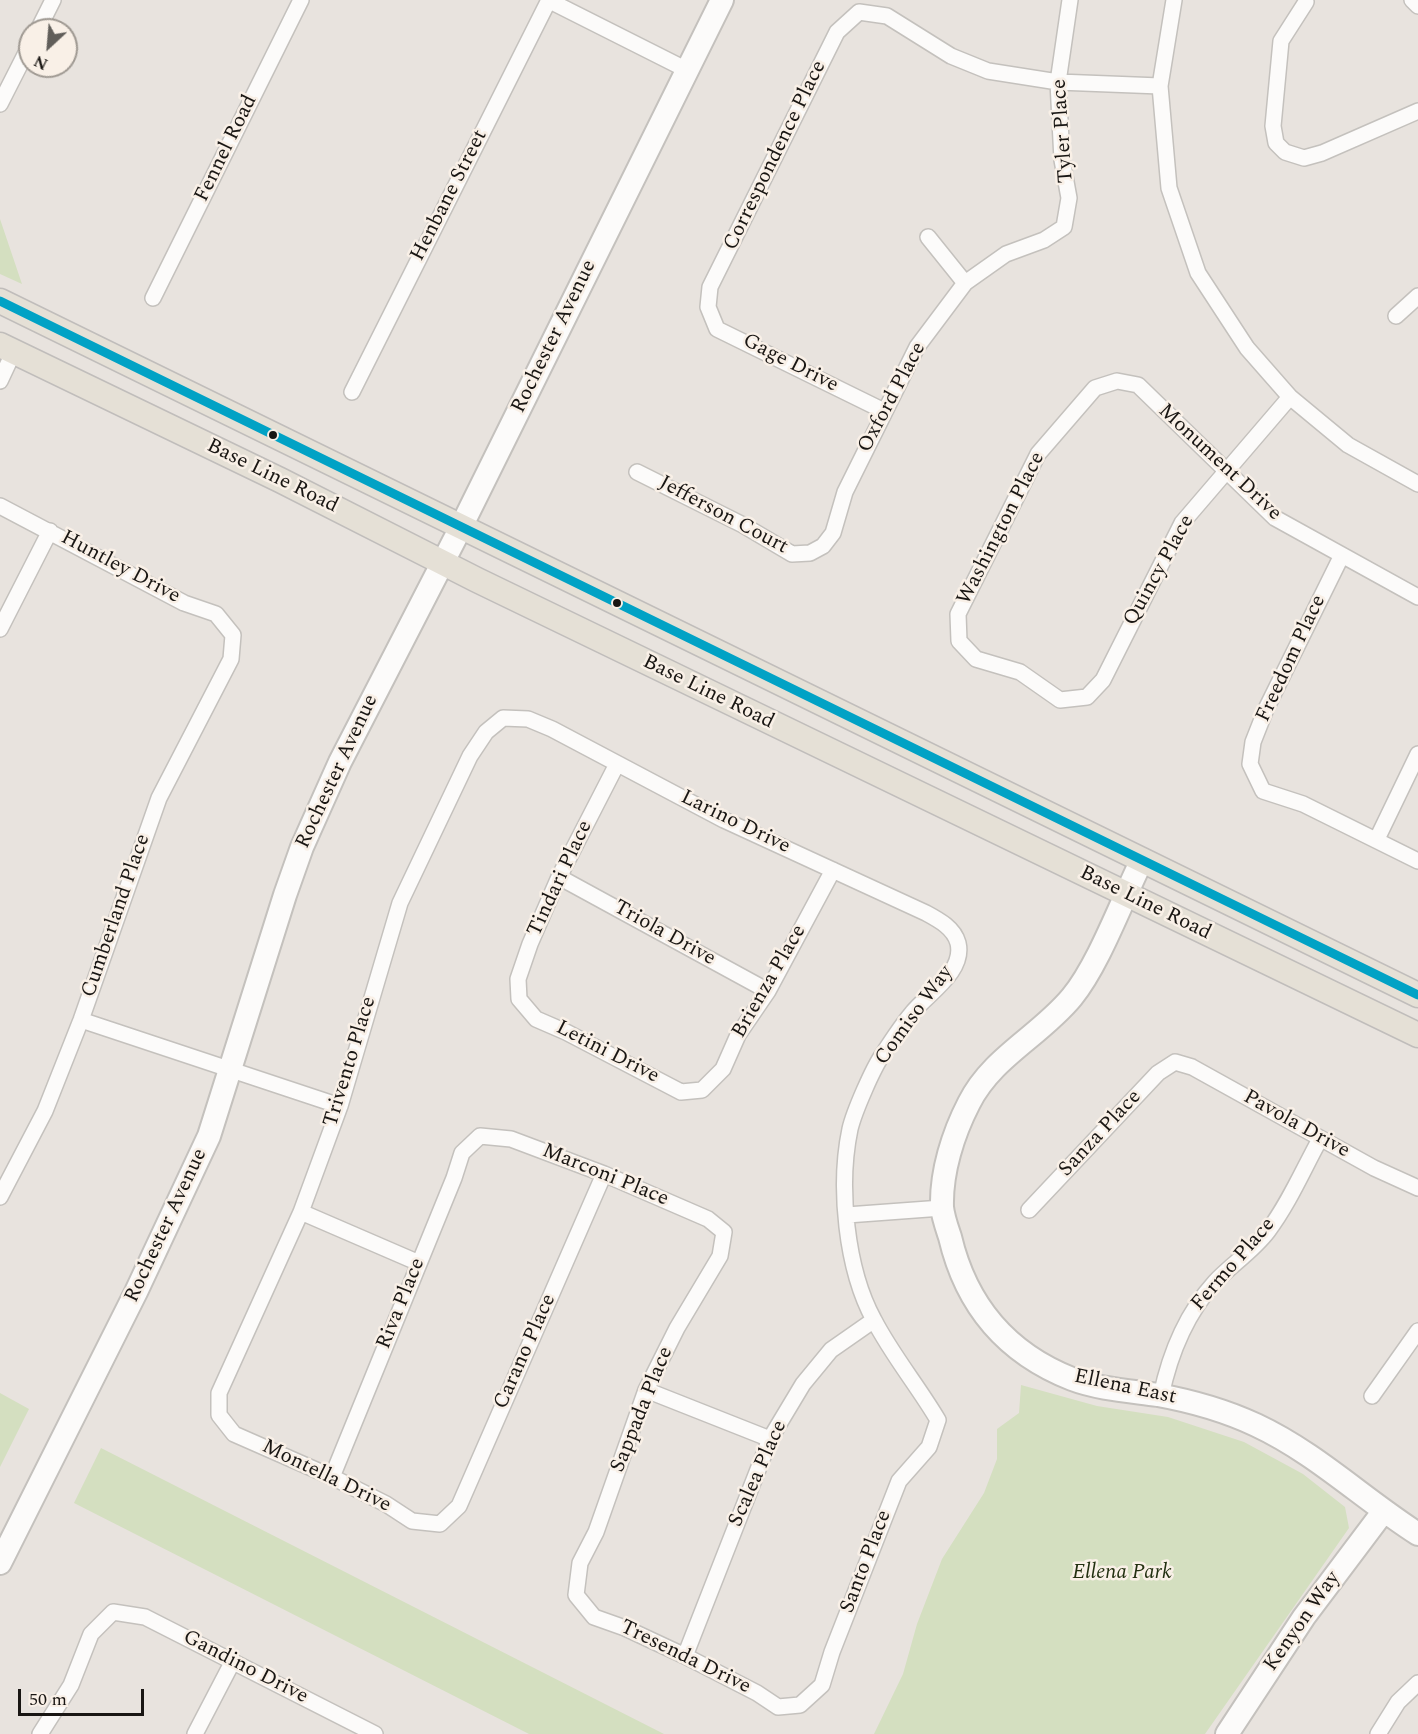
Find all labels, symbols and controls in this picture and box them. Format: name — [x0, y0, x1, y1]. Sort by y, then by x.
north arrow — [18, 18, 78, 78]
text: N — [30, 49, 52, 76]
street label: Correspondence Place — [719, 57, 833, 255]
street label: Tyler Place — [1048, 78, 1080, 184]
street label: Fennel Road — [190, 91, 264, 207]
street label: Henbane Street — [406, 126, 494, 266]
street label: Rochester Avenue — [507, 256, 603, 418]
street label: Gage Drive — [738, 329, 842, 399]
street label: Oxford Place — [853, 339, 933, 457]
street label: Monument Drive — [1152, 399, 1286, 527]
unlabelled marker — [267, 429, 279, 441]
street label: Base Line Road — [202, 434, 342, 520]
street label: Washington Place — [953, 448, 1051, 610]
street label: Jefferson Court — [654, 471, 792, 561]
street label: Quincy Place — [1119, 511, 1201, 631]
street label: Huntley Drive — [56, 526, 184, 610]
street label: Freedom Place — [1252, 591, 1332, 727]
unlabelled marker — [611, 597, 623, 609]
street label: Base Line Road — [638, 650, 778, 736]
street label: Rochester Avenue — [291, 691, 385, 853]
street label: Larino Drive — [676, 786, 794, 860]
street label: Tindari Place — [523, 817, 599, 941]
street label: Cumberland Place — [77, 831, 157, 1001]
street label: Base Line Road — [1075, 861, 1215, 947]
street label: Triola Drive — [609, 896, 719, 972]
street label: Brienza Place — [727, 921, 813, 1043]
street label: Comiso Way — [870, 961, 960, 1071]
street label: Trivento Place — [319, 994, 383, 1130]
street label: Letini Drive — [551, 1016, 663, 1090]
street label: Sanza Place — [1054, 1085, 1148, 1183]
street label: Pavola Drive — [1238, 1085, 1354, 1165]
street label: Marconi Place — [538, 1139, 672, 1213]
street label: Rochester Avenue — [120, 1145, 214, 1307]
street label: Fermo Place — [1187, 1213, 1281, 1317]
street label: Riva Place — [372, 1255, 432, 1353]
street label: Carano Place — [489, 1291, 563, 1413]
street label: Sappada Place — [606, 1343, 680, 1477]
street label: Ellena East — [1071, 1365, 1179, 1411]
street label: Scalea Place — [724, 1417, 794, 1531]
street label: Montella Drive — [257, 1435, 395, 1519]
street label: Santo Place — [836, 1507, 898, 1617]
park label: Ellena Park — [1072, 1561, 1172, 1587]
street label: Kenyon Way — [1259, 1567, 1347, 1677]
street label: Tresenda Drive — [616, 1616, 754, 1700]
street label: Gandino Drive — [178, 1626, 312, 1710]
scale bar — [21, 1677, 147, 1715]
text: 50 m — [29, 1686, 67, 1713]

